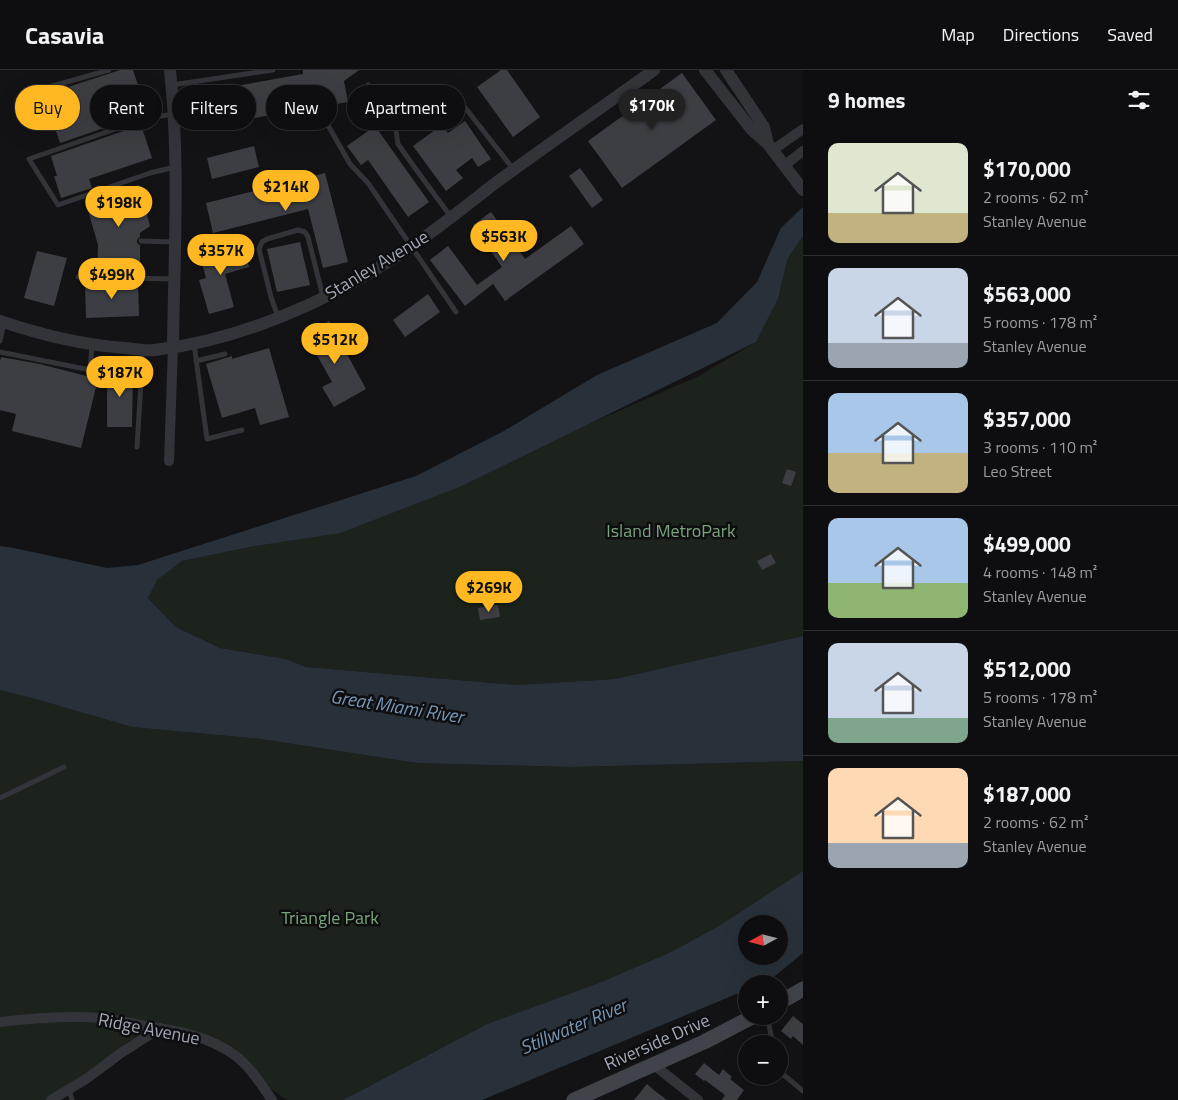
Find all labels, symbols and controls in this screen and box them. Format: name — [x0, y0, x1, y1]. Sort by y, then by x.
text: Casavia — [25, 17, 104, 53]
text: Map — [941, 21, 975, 48]
text: Directions — [1003, 21, 1079, 48]
text: Saved — [1107, 21, 1153, 48]
text: 9 homes — [828, 84, 905, 116]
chip: Buy — [15, 85, 80, 130]
chip: Rent — [90, 85, 162, 130]
chip: Filters — [172, 85, 256, 130]
chip: New — [266, 85, 337, 130]
chip: Apartment — [347, 85, 465, 130]
icon: filters — [1125, 86, 1153, 114]
pin: $170K — [617, 88, 687, 131]
text: $170K — [629, 93, 675, 117]
text: $170,000 — [983, 153, 1071, 185]
icon: home — [868, 163, 928, 223]
pin: $214K — [251, 170, 321, 212]
text: $214K — [263, 174, 309, 198]
text: 2 rooms · 62 m² — [983, 185, 1088, 209]
pin: $198K — [84, 186, 154, 228]
text: $198K — [96, 190, 142, 214]
text: Stanley Avenue — [983, 209, 1087, 233]
pin: $563K — [469, 220, 539, 262]
street label: Stanley Avenue — [320, 223, 434, 306]
text: $563K — [481, 224, 527, 248]
pin: $357K — [186, 234, 256, 276]
text: $357K — [198, 238, 244, 262]
pin: $499K — [77, 258, 147, 300]
text: $499K — [89, 262, 135, 286]
text: $563,000 — [983, 278, 1071, 310]
icon: home — [868, 288, 928, 348]
text: 5 rooms · 178 m² — [983, 310, 1097, 334]
pin: $512K — [300, 322, 370, 365]
text: $512K — [312, 327, 358, 351]
text: Stanley Avenue — [983, 334, 1087, 358]
pin: $187K — [85, 356, 155, 398]
text: $187K — [97, 360, 143, 384]
text: $357,000 — [983, 403, 1071, 435]
icon: home — [868, 413, 928, 473]
text: 3 rooms · 110 m² — [983, 435, 1097, 459]
text: Leo Street — [983, 459, 1052, 483]
park label: Island MetroPark — [606, 517, 736, 544]
text: $499,000 — [983, 528, 1071, 560]
icon: home — [868, 538, 928, 598]
text: 4 rooms · 148 m² — [983, 560, 1097, 584]
pin: $269K — [454, 570, 524, 613]
text: $269K — [466, 575, 512, 599]
text: Stanley Avenue — [983, 584, 1087, 608]
text: $512,000 — [983, 653, 1071, 685]
icon: home — [868, 663, 928, 723]
water label: Great Miami River — [329, 681, 467, 731]
text: 5 rooms · 178 m² — [983, 685, 1097, 709]
text: Stanley Avenue — [983, 709, 1087, 733]
text: $187,000 — [983, 778, 1071, 810]
icon: home — [868, 788, 928, 848]
text: 2 rooms · 62 m² — [983, 810, 1088, 834]
text: Stanley Avenue — [983, 834, 1087, 858]
park label: Triangle Park — [281, 904, 379, 931]
north arrow — [738, 915, 788, 965]
map controls — [738, 915, 788, 1085]
button: + — [738, 975, 788, 1025]
water label: Stillwater River — [515, 989, 633, 1061]
street label: Ridge Avenue — [96, 1005, 202, 1052]
street label: Riverside Drive — [600, 1006, 714, 1077]
button: − — [738, 1035, 788, 1085]

